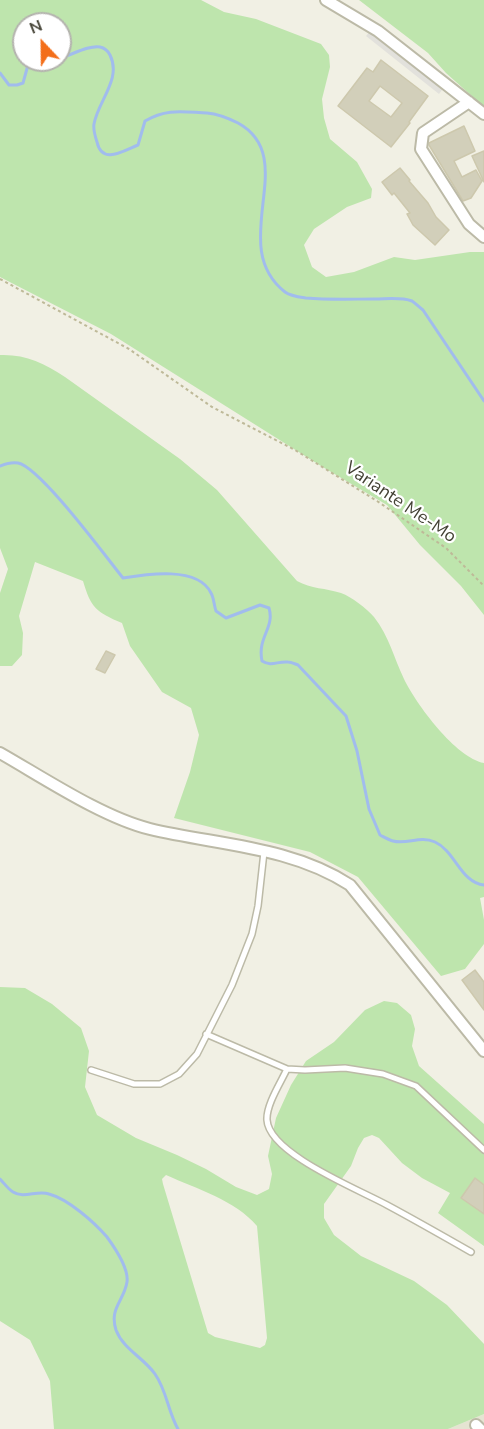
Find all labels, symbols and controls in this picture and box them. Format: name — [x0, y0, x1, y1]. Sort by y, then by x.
north arrow — [12, 12, 72, 72]
text: N — [26, 15, 46, 40]
street label: Variante Me-Mo — [340, 458, 460, 548]

